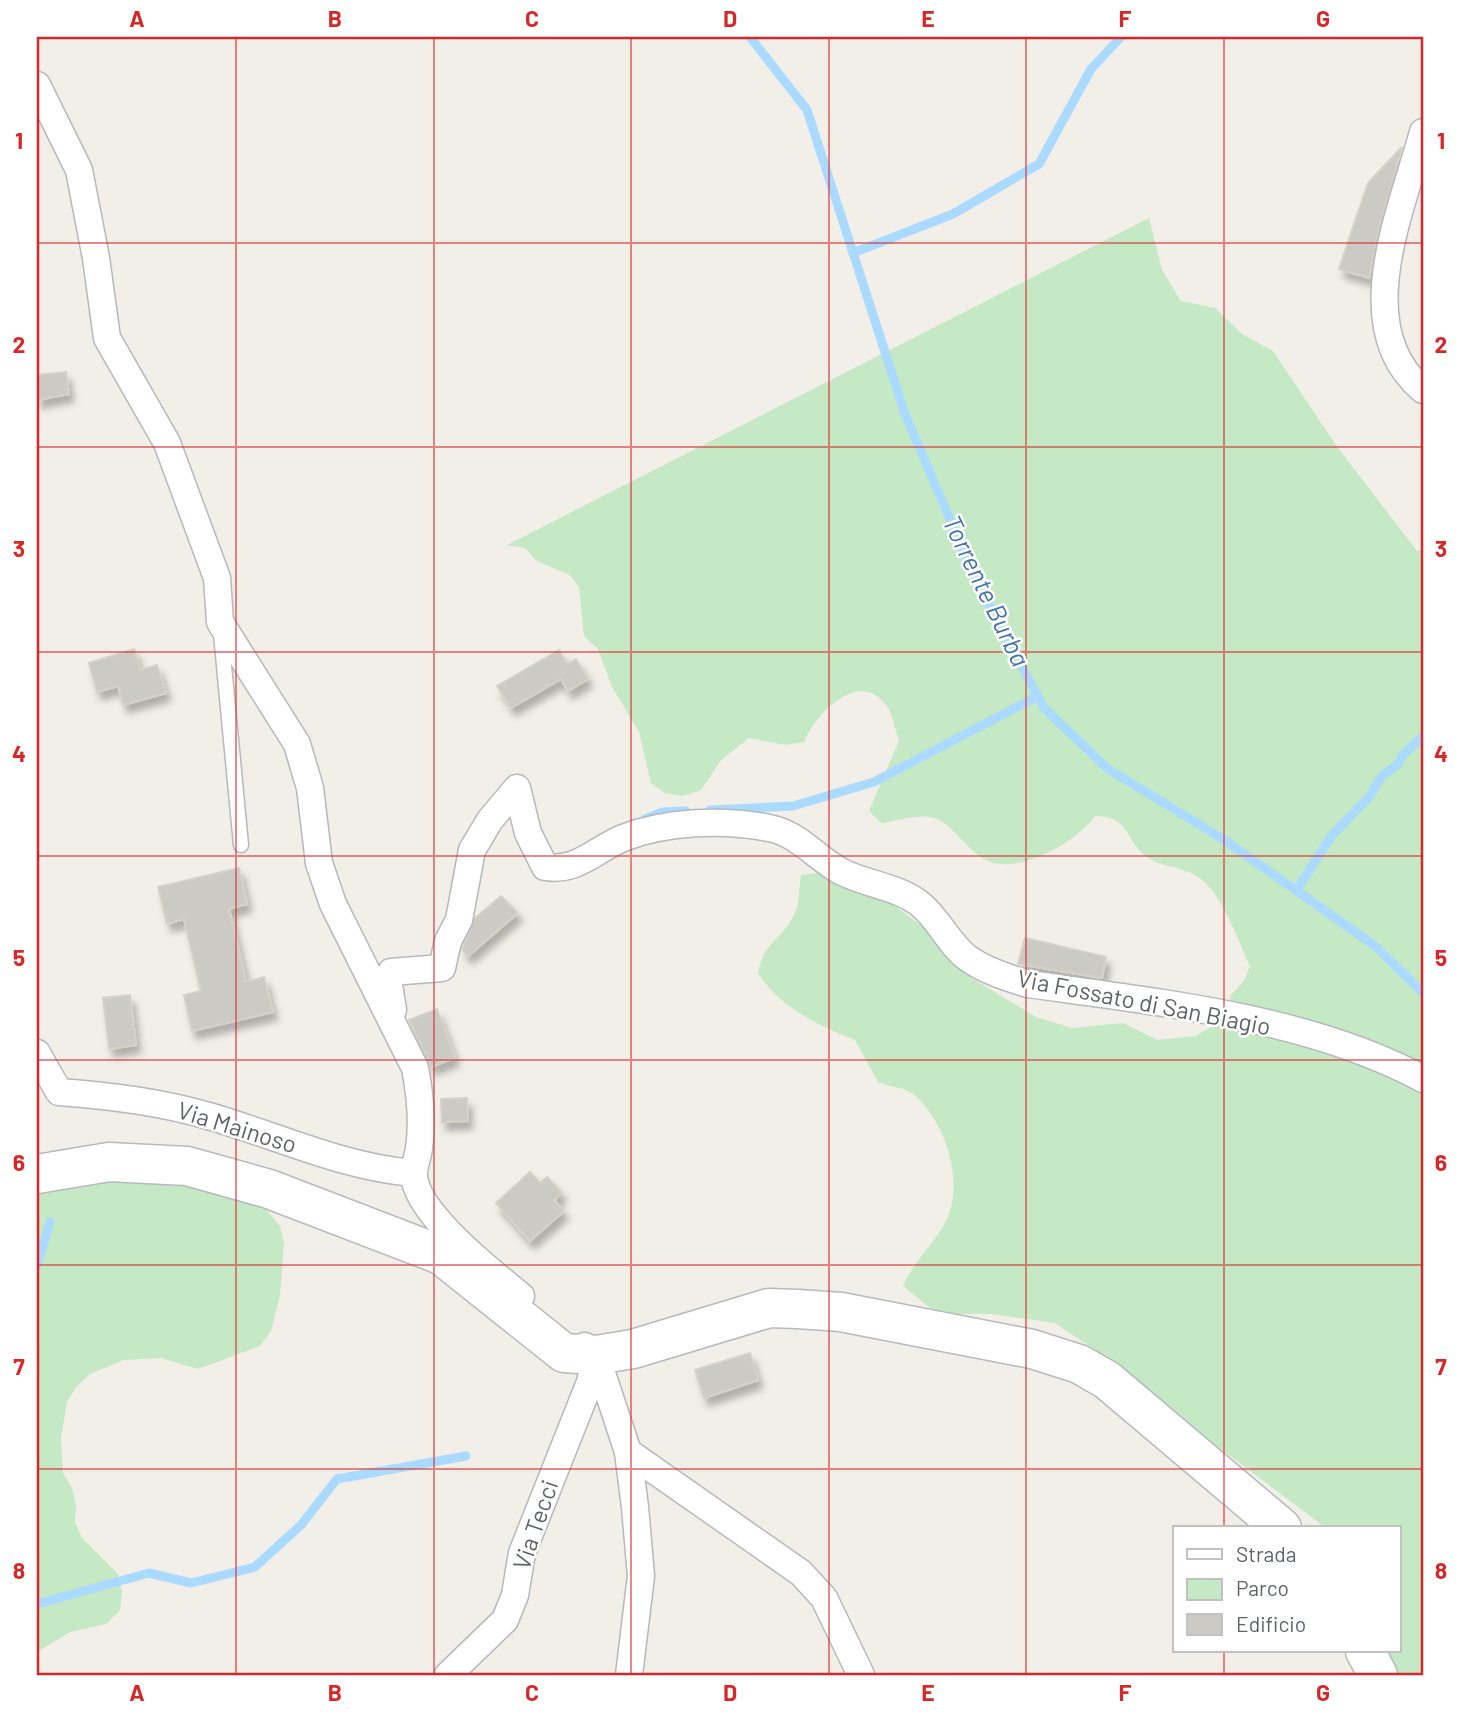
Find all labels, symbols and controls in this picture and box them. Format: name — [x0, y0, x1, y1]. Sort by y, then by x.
text: A — [129, 4, 145, 32]
text: B — [328, 4, 342, 32]
text: C — [525, 4, 539, 32]
text: D — [723, 4, 737, 32]
text: E — [921, 4, 935, 32]
text: F — [1119, 4, 1132, 32]
text: G — [1316, 4, 1330, 32]
text: 1 — [15, 126, 23, 154]
text: 1 — [1437, 126, 1445, 154]
text: 2 — [13, 330, 25, 358]
text: 2 — [1435, 330, 1447, 358]
water label: Torrente Burba — [937, 510, 1037, 671]
text: 3 — [13, 534, 25, 562]
text: 3 — [1435, 534, 1447, 562]
text: 4 — [12, 739, 26, 767]
text: 4 — [1434, 739, 1448, 767]
text: 5 — [13, 943, 25, 971]
text: 5 — [1435, 943, 1447, 971]
street label: Via Fossato di San Biagio — [1015, 963, 1274, 1040]
street label: Via Mainoso — [174, 1095, 301, 1158]
text: 6 — [13, 1148, 25, 1176]
text: 6 — [1435, 1148, 1447, 1176]
text: 7 — [13, 1352, 25, 1380]
text: 7 — [1435, 1352, 1447, 1380]
street label: Via Tecci — [506, 1476, 563, 1573]
legend — [1173, 1526, 1400, 1652]
text: Strada — [1236, 1541, 1296, 1566]
text: 8 — [13, 1556, 25, 1584]
text: 8 — [1435, 1556, 1447, 1584]
text: Parco — [1236, 1575, 1289, 1600]
text: Edificio — [1236, 1611, 1306, 1636]
text: A — [129, 1678, 145, 1706]
text: B — [328, 1678, 342, 1706]
text: C — [525, 1678, 539, 1706]
text: D — [723, 1678, 737, 1706]
text: E — [921, 1678, 935, 1706]
text: F — [1119, 1678, 1132, 1706]
text: G — [1316, 1678, 1330, 1706]

